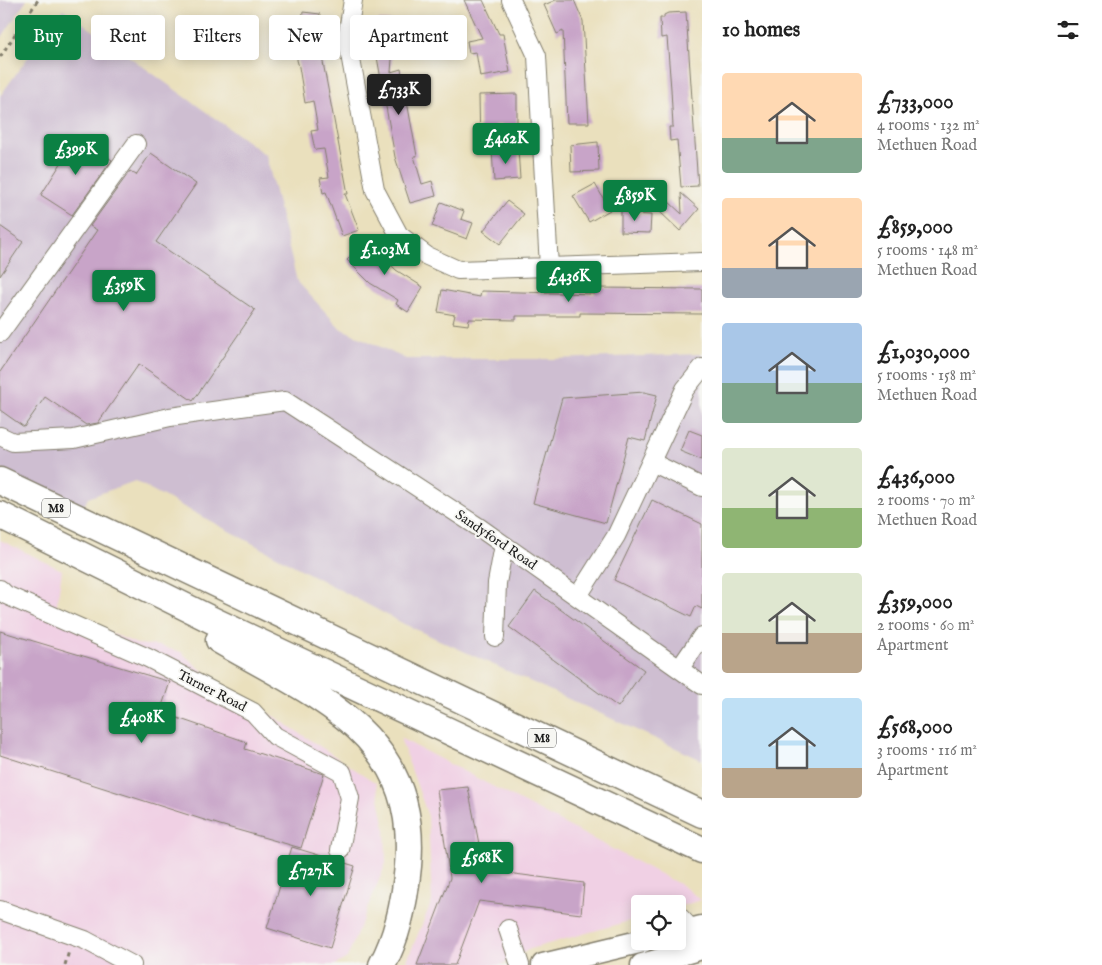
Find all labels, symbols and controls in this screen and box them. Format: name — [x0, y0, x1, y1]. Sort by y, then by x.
chip: Buy — [15, 15, 81, 60]
chip: Rent — [91, 15, 165, 60]
chip: Filters — [175, 15, 259, 60]
chip: New — [269, 15, 340, 60]
chip: Apartment — [350, 15, 467, 60]
icon: filters — [1054, 16, 1082, 44]
text: 10 homes — [722, 17, 800, 44]
pin: £733K — [364, 74, 434, 116]
text: £733K — [378, 80, 420, 100]
text: £733,000 — [877, 89, 954, 116]
icon: home — [762, 93, 822, 153]
text: 4 rooms · 132 m² — [877, 116, 980, 136]
pin: £462K — [471, 122, 541, 165]
text: £462K — [484, 129, 528, 149]
pin: £399K — [41, 134, 111, 176]
text: Methuen Road — [877, 136, 977, 156]
text: £399K — [55, 140, 97, 160]
pin: £859K — [600, 180, 670, 222]
text: £859K — [614, 186, 656, 206]
text: £859,000 — [877, 214, 953, 241]
icon: home — [762, 218, 822, 278]
pin: £1.03M — [344, 234, 426, 276]
text: £1.03M — [360, 240, 410, 260]
text: 5 rooms · 148 m² — [877, 241, 978, 261]
pin: £436K — [534, 260, 604, 303]
text: Methuen Road — [877, 261, 977, 281]
text: £436K — [547, 267, 591, 287]
pin: £359K — [89, 270, 159, 312]
text: £359K — [103, 276, 145, 296]
text: £1,030,000 — [877, 339, 970, 366]
icon: home — [762, 343, 822, 403]
text: 5 rooms · 158 m² — [877, 366, 976, 386]
text: Methuen Road — [877, 386, 977, 406]
text: £436,000 — [877, 464, 955, 491]
icon: home — [762, 468, 822, 528]
text: 2 rooms · 70 m² — [877, 491, 975, 511]
road number: M8 — [42, 498, 70, 518]
street label: Sandyford Road — [452, 506, 541, 574]
text: Methuen Road — [877, 511, 977, 531]
text: £359,000 — [877, 589, 953, 616]
icon: home — [762, 593, 822, 653]
text: 2 rooms · 60 m² — [877, 616, 975, 636]
text: Apartment — [877, 636, 948, 656]
street label: Turner Road — [174, 666, 250, 716]
pin: £408K — [107, 702, 177, 744]
text: £408K — [120, 708, 164, 728]
text: £568,000 — [877, 714, 953, 741]
icon: home — [762, 718, 822, 778]
road number: M8 — [528, 728, 556, 748]
text: 3 rooms · 116 m² — [877, 741, 977, 761]
text: Apartment — [877, 761, 948, 781]
pin: £568K — [447, 842, 517, 884]
text: £568K — [461, 848, 503, 868]
pin: £727K — [276, 854, 346, 897]
text: £727K — [289, 861, 333, 881]
map controls — [631, 895, 686, 950]
button: locate — [631, 895, 686, 950]

